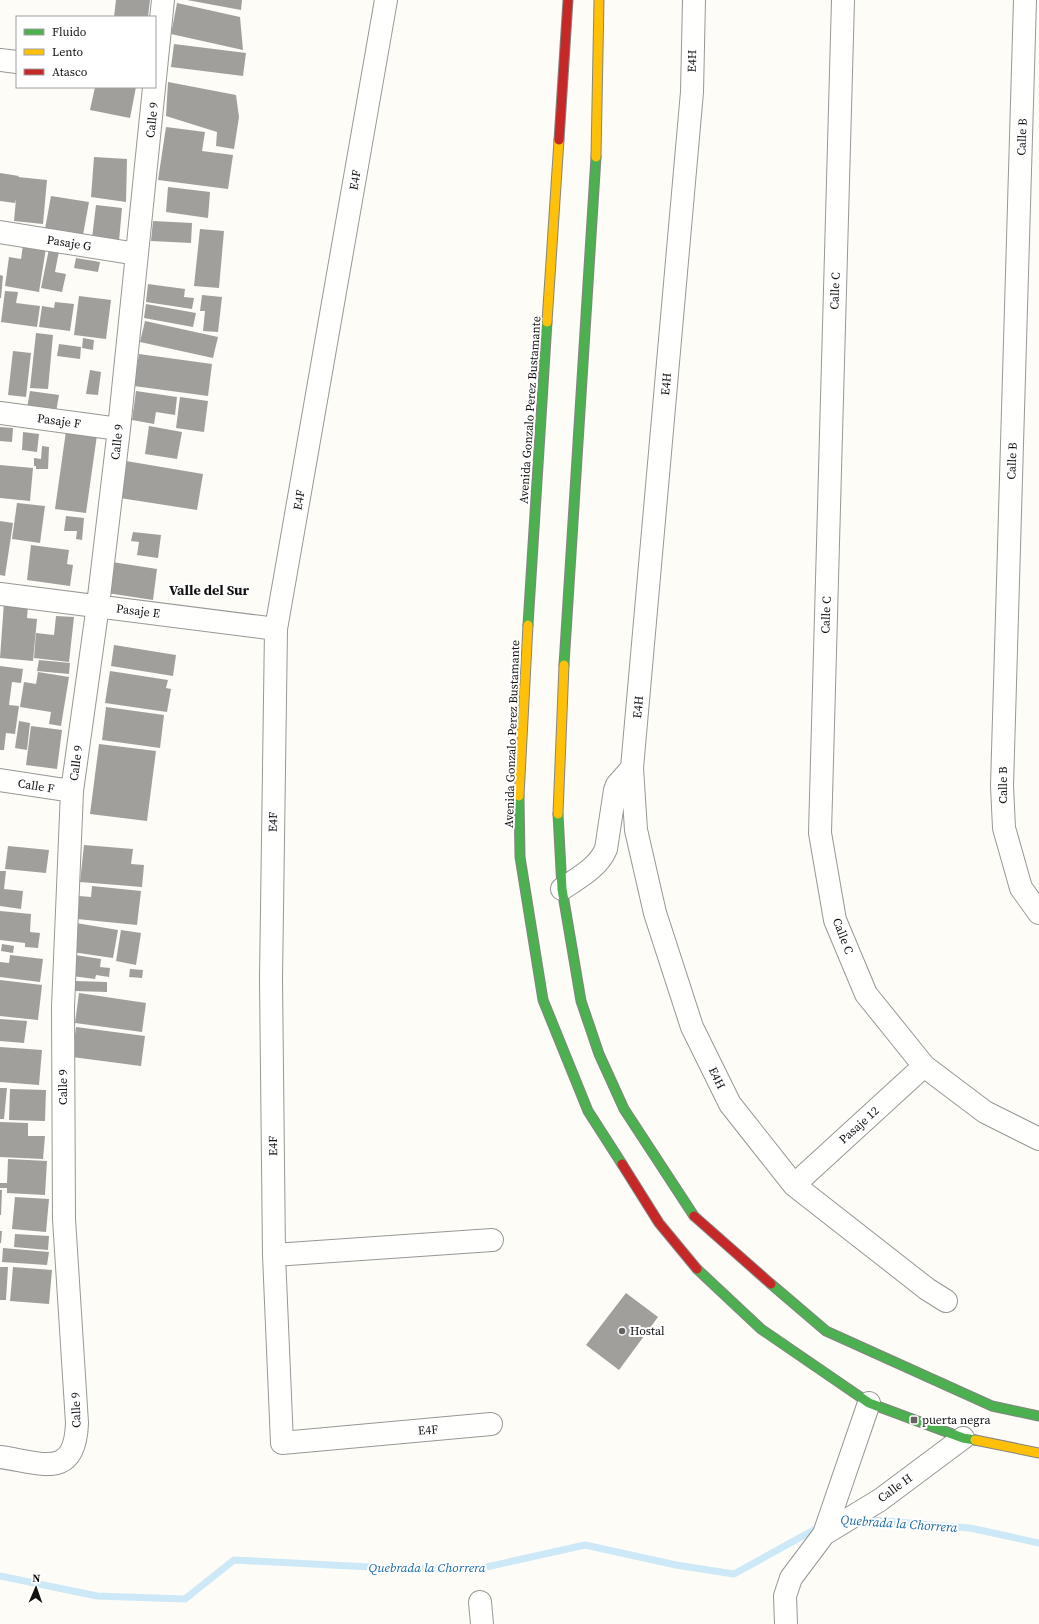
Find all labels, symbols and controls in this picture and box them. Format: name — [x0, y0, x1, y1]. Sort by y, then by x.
legend — [16, 16, 156, 88]
text: Fluido — [52, 24, 87, 40]
text: Lento — [52, 44, 83, 60]
street label: E4H — [684, 50, 700, 72]
text: Atasco — [52, 64, 88, 80]
street label: Calle 9 — [142, 101, 162, 139]
street label: Calle B — [1013, 118, 1031, 156]
street label: E4F — [345, 169, 365, 191]
street label: Pasaje G — [46, 232, 92, 254]
street label: Calle C — [826, 272, 844, 310]
street label: Avenida Gonzalo Perez Bustamante — [515, 316, 545, 504]
street label: E4H — [657, 372, 675, 396]
street label: Pasaje F — [36, 410, 82, 432]
street label: Calle 9 — [107, 423, 127, 461]
street label: Calle B — [1003, 442, 1021, 480]
street label: E4F — [289, 489, 309, 511]
district label: Valle del Sur — [169, 580, 250, 600]
street label: Calle C — [817, 596, 835, 634]
street label: Pasaje E — [115, 600, 161, 622]
street label: Avenida Gonzalo Perez Bustamante — [501, 640, 523, 828]
street label: E4H — [629, 695, 647, 719]
street label: Calle 9 — [66, 744, 86, 782]
street label: Calle B — [995, 766, 1011, 804]
street label: Calle F — [17, 775, 55, 797]
street label: E4F — [265, 812, 281, 832]
street label: Calle C — [829, 916, 857, 957]
street label: E4H — [705, 1064, 729, 1092]
street label: Calle 9 — [55, 1069, 71, 1105]
street label: Pasaje 12 — [836, 1103, 882, 1147]
street label: E4F — [265, 1136, 281, 1156]
place label: Hostal — [630, 1323, 665, 1339]
marker: Hostal — [617, 1326, 627, 1336]
street label: Calle 9 — [67, 1392, 85, 1428]
place label: puerta negra — [922, 1412, 992, 1428]
marker: puerta negra — [909, 1415, 919, 1425]
street label: E4F — [417, 1421, 439, 1439]
street label: Calle H — [874, 1470, 916, 1506]
water label: Quebrada la Chorrera — [840, 1511, 958, 1536]
water label: Quebrada la Chorrera — [369, 1559, 486, 1576]
north arrow — [16, 1568, 56, 1608]
text: N — [32, 1571, 41, 1586]

